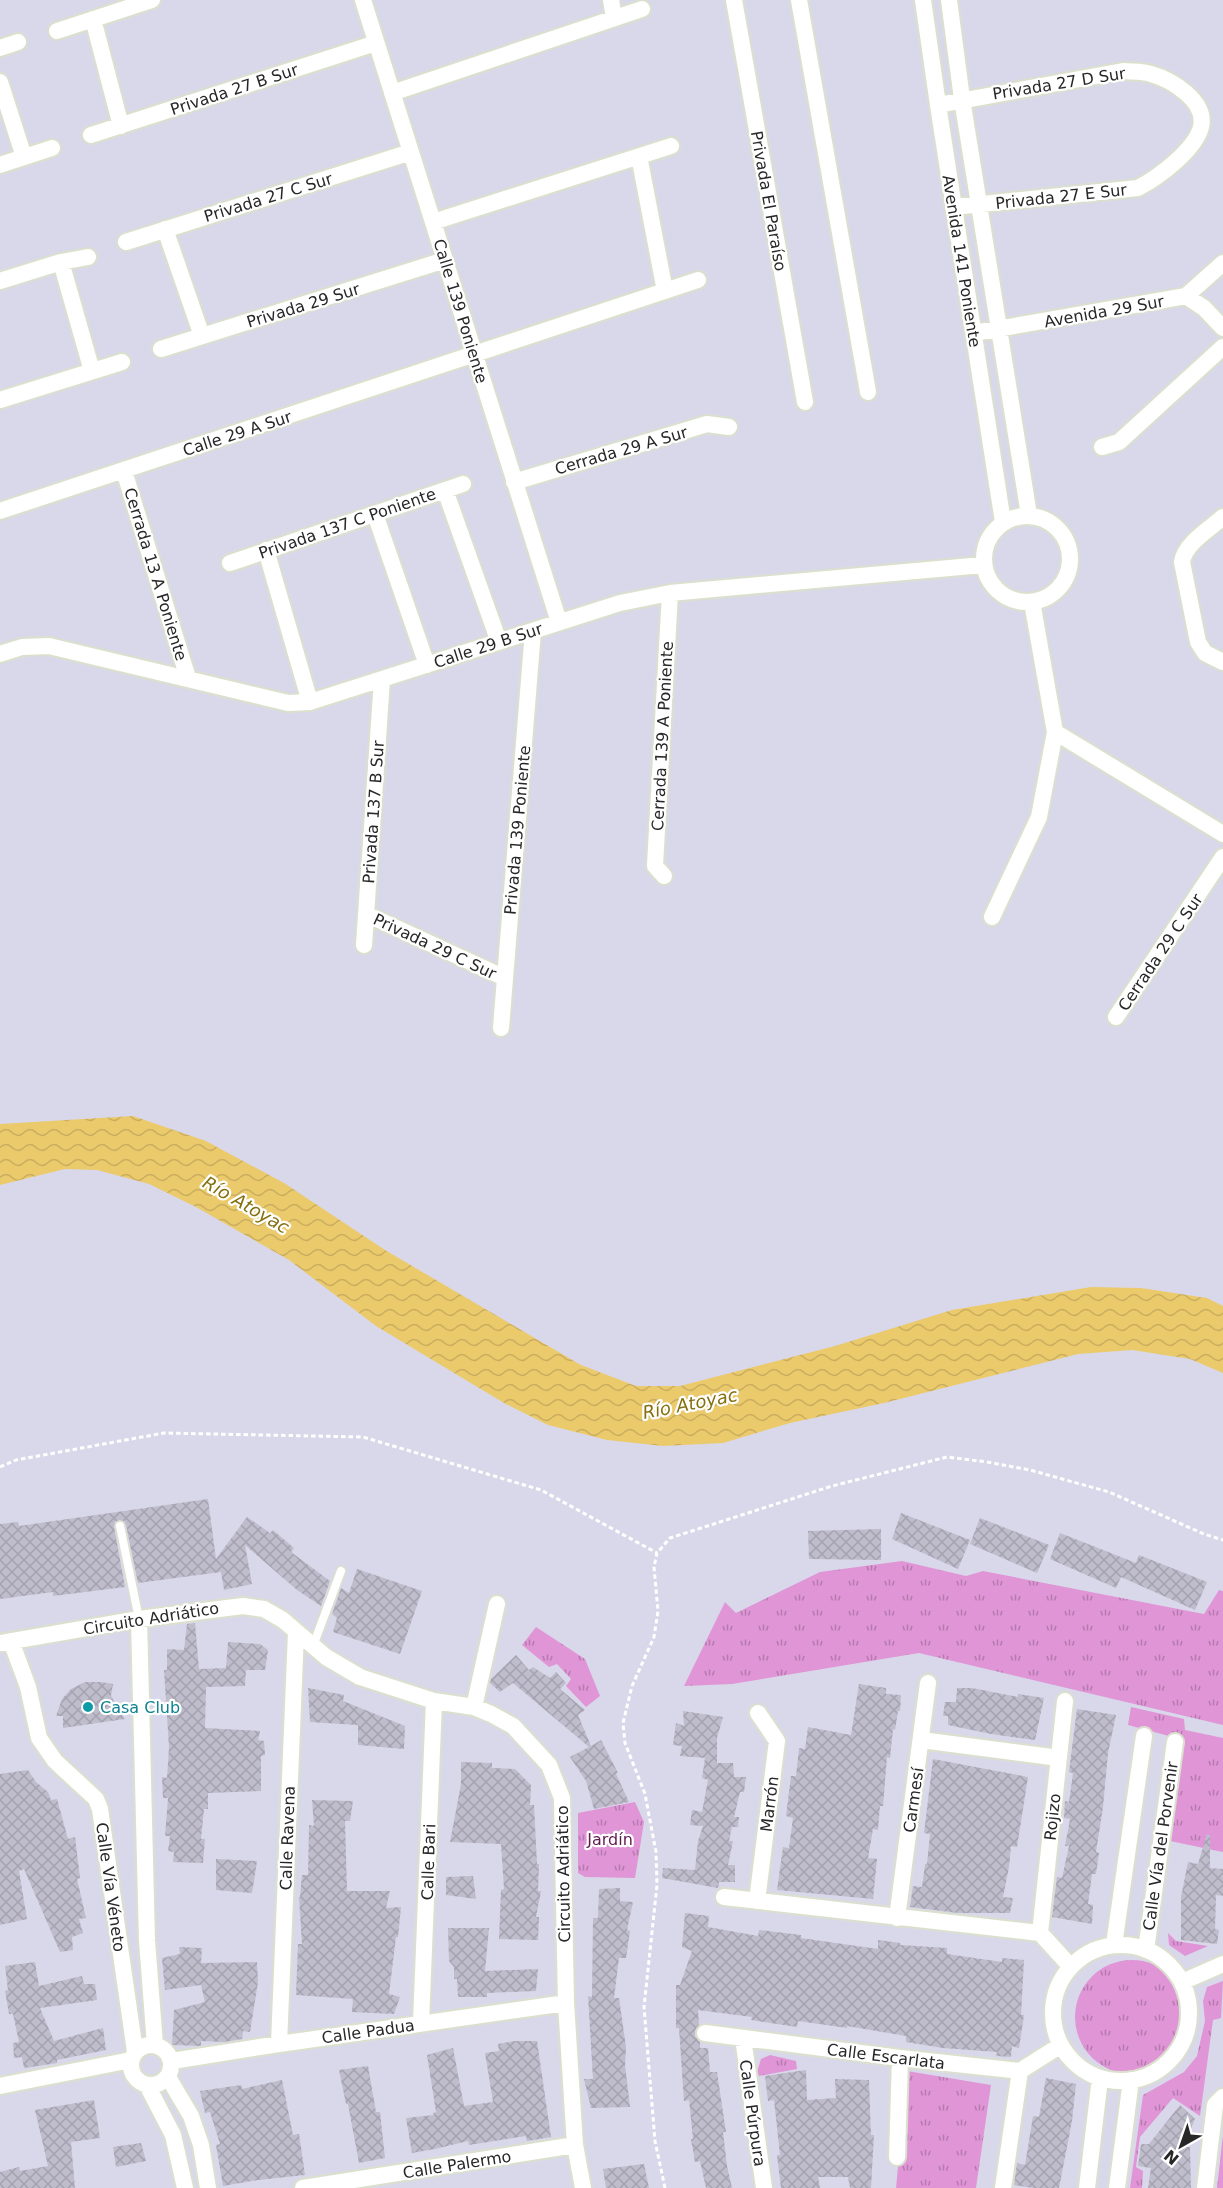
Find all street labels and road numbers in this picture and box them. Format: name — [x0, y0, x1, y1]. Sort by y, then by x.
street label: Privada 27 B Sur — [168, 60, 301, 119]
street label: Privada 27 D Sur — [991, 64, 1127, 103]
street label: Privada El Paraíso — [747, 129, 790, 273]
street label: Privada 27 C Sur — [202, 169, 335, 226]
street label: Avenida 141 Poniente — [939, 174, 985, 349]
street label: Privada 27 E Sur — [994, 180, 1128, 213]
street label: Calle 139 Poniente — [430, 237, 492, 386]
street label: Privada 29 Sur — [244, 279, 362, 332]
street label: Avenida 29 Sur — [1043, 292, 1166, 331]
street label: Calle 29 A Sur — [180, 407, 294, 460]
street label: Cerrada 29 A Sur — [553, 422, 690, 479]
street label: Privada 137 C Poniente — [256, 484, 438, 563]
street label: Cerrada 13 A Poniente — [120, 485, 191, 663]
street label: Calle 29 B Sur — [431, 619, 545, 672]
street label: Cerrada 139 A Poniente — [648, 641, 677, 831]
street label: Privada 137 B Sur — [359, 739, 388, 884]
street label: Privada 139 Poniente — [501, 745, 534, 915]
street label: Cerrada 29 C Sur — [1114, 890, 1207, 1015]
street label: Privada 29 C Sur — [370, 910, 500, 983]
street label: Circuito Adriático — [82, 1598, 220, 1639]
street label: Calle Vía del Porvenir — [1139, 1760, 1182, 1932]
street label: Carmesí — [900, 1766, 928, 1834]
street label: Marrón — [757, 1775, 782, 1833]
street label: Calle Ravena — [276, 1785, 299, 1891]
street label: Rojizo — [1041, 1793, 1064, 1842]
street label: Circuito Adriático — [553, 1805, 574, 1943]
street label: Calle Vía Véneto — [92, 1821, 129, 1953]
street label: Calle Bari — [418, 1823, 439, 1901]
street label: Calle Padua — [320, 2016, 416, 2047]
street label: Calle Escarlata — [826, 2040, 946, 2073]
street label: Calle Púrpura — [736, 2058, 769, 2168]
street label: Calle Palermo — [402, 2147, 513, 2182]

